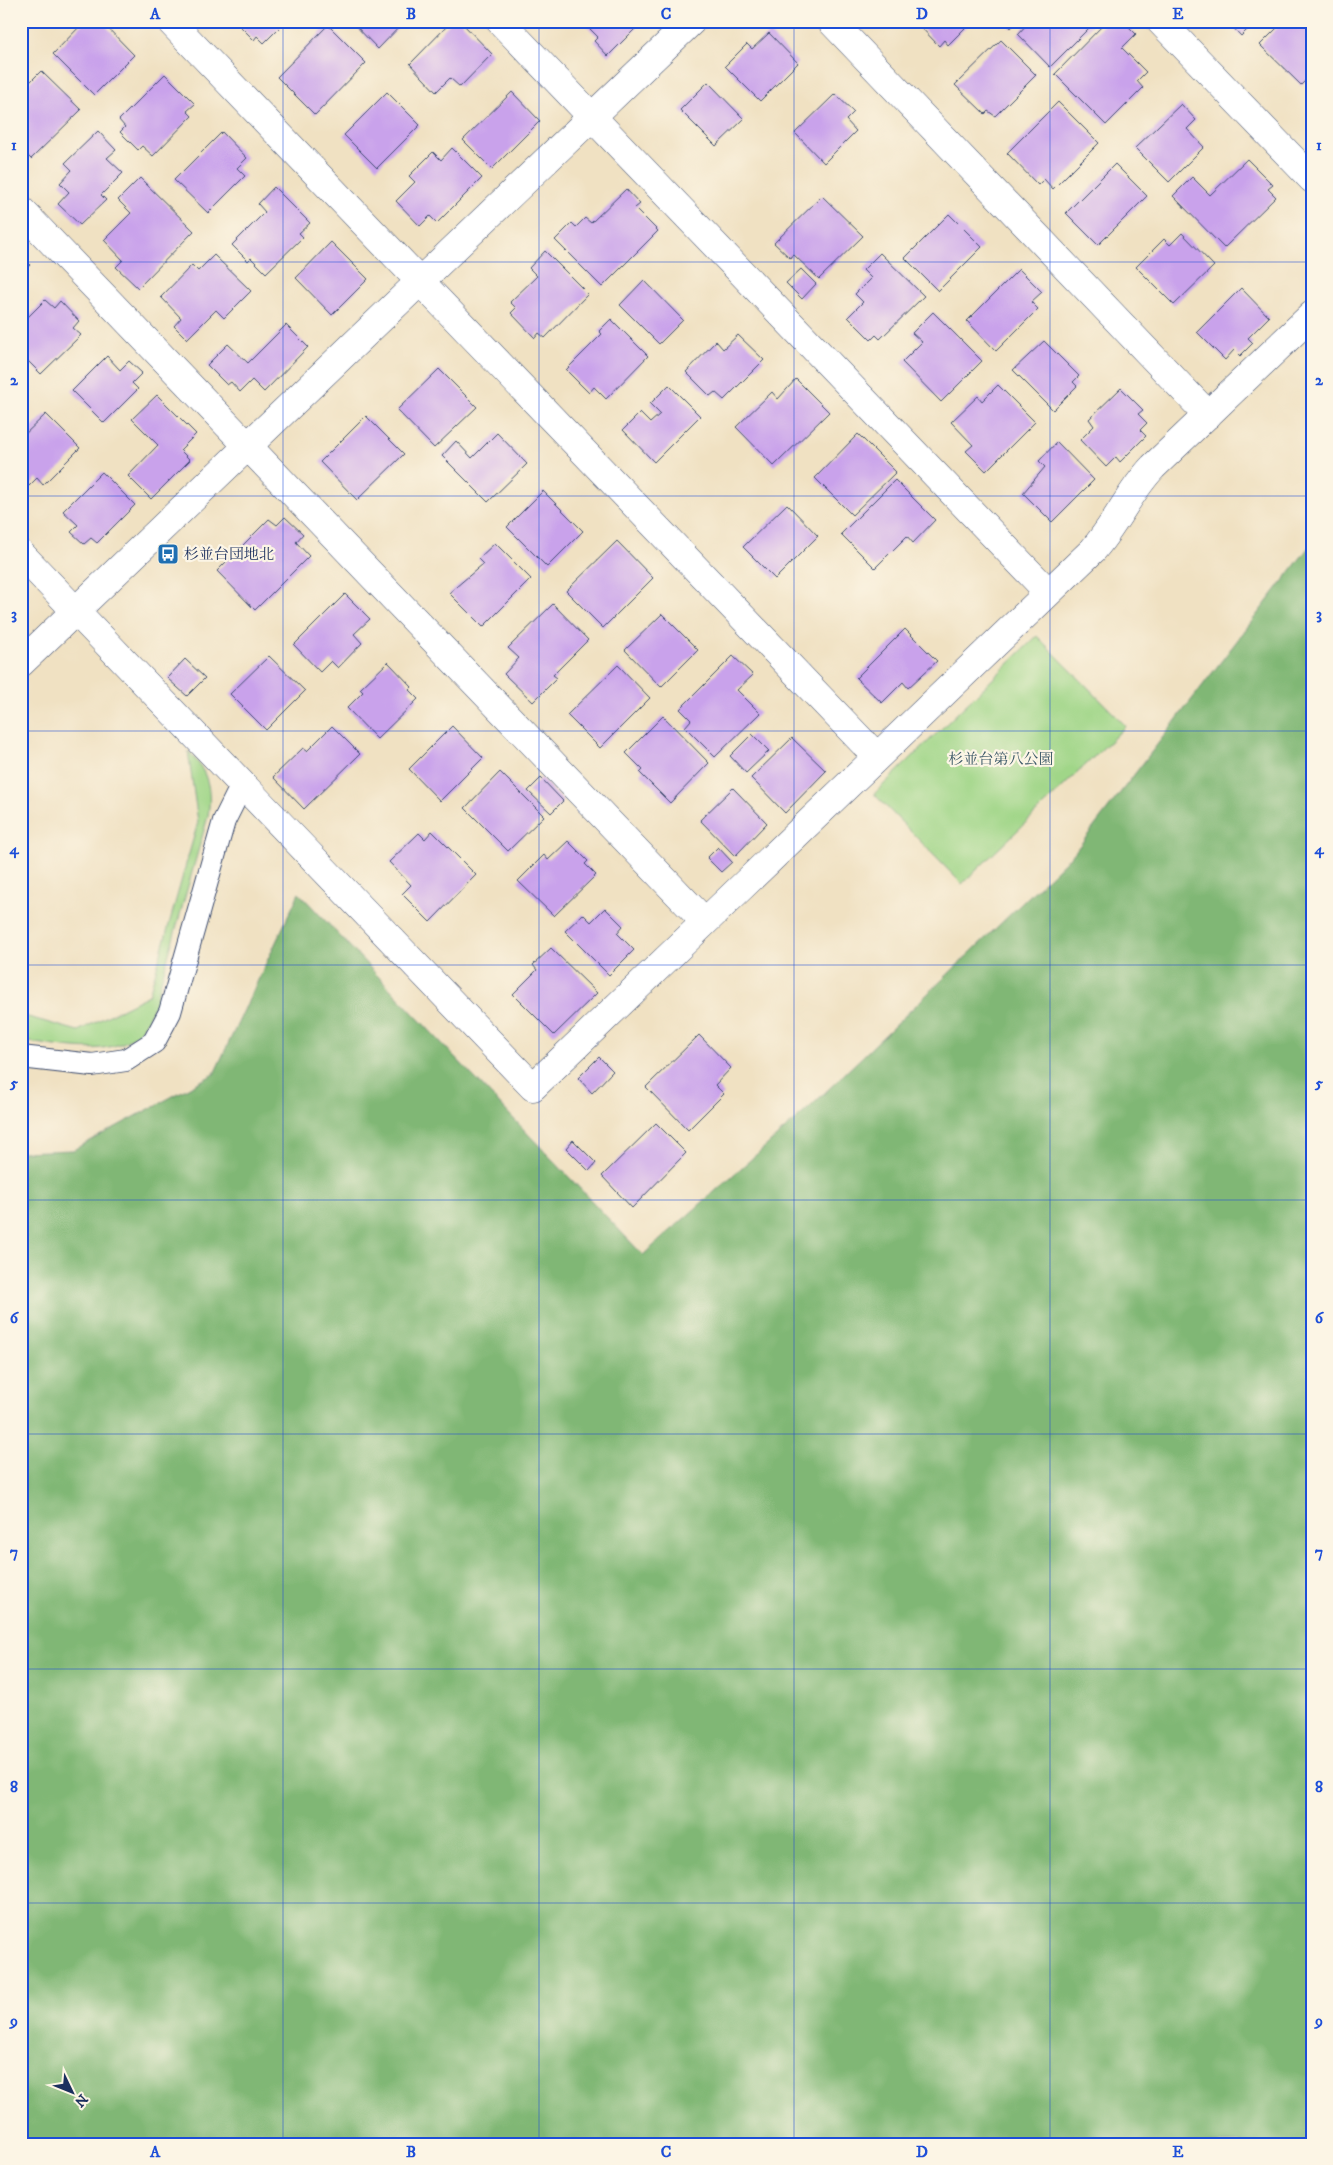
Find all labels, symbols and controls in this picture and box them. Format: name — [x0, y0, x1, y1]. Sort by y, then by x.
text: A — [149, 4, 161, 24]
text: B — [406, 4, 416, 24]
text: C — [661, 4, 671, 24]
text: D — [916, 4, 928, 24]
text: E — [1172, 4, 1184, 24]
text: 1 — [11, 135, 17, 155]
text: 1 — [1316, 135, 1322, 155]
text: 2 — [10, 370, 19, 390]
text: 2 — [1315, 370, 1324, 390]
bus stop icon: 杉並台団地北 — [156, 542, 180, 566]
place label: 杉並台団地北 — [184, 545, 274, 564]
text: 3 — [11, 604, 17, 624]
text: 3 — [1316, 604, 1322, 624]
park label: 杉並台第八公園 — [948, 750, 1054, 769]
text: 4 — [8, 839, 19, 859]
text: 4 — [1313, 839, 1324, 859]
text: 5 — [9, 1073, 18, 1093]
text: 5 — [1314, 1073, 1323, 1093]
text: 6 — [10, 1308, 20, 1328]
text: 6 — [1315, 1308, 1325, 1328]
text: 7 — [10, 1542, 18, 1562]
text: 7 — [1315, 1542, 1323, 1562]
text: 8 — [10, 1777, 18, 1797]
text: 8 — [1315, 1777, 1323, 1797]
text: 9 — [9, 2011, 18, 2031]
text: 9 — [1314, 2011, 1323, 2031]
north arrow — [48, 2068, 98, 2118]
text: N — [70, 2090, 91, 2111]
text: A — [149, 2142, 161, 2162]
text: B — [406, 2142, 416, 2162]
text: C — [661, 2142, 671, 2162]
text: D — [916, 2142, 928, 2162]
text: E — [1172, 2142, 1184, 2162]

